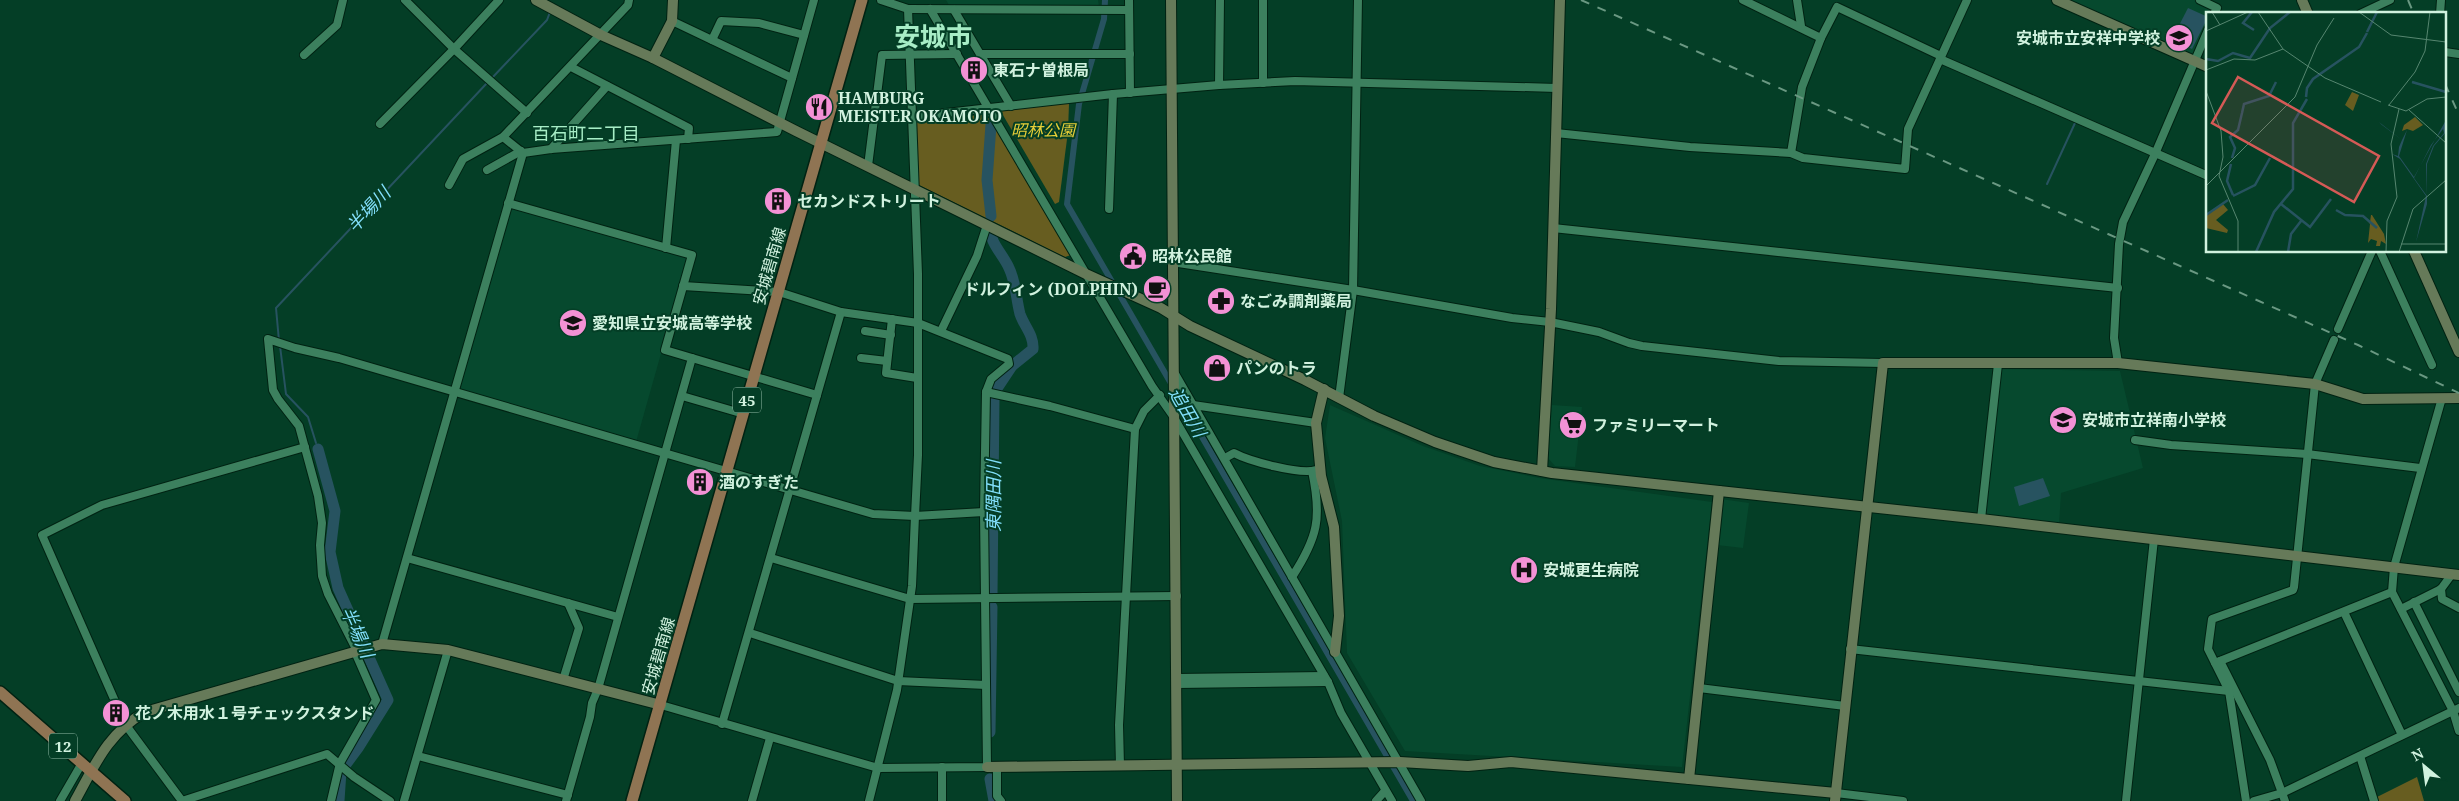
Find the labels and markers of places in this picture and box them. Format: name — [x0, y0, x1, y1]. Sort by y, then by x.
school or university icon: 安城市立安祥中学校 — [2164, 23, 2194, 53]
place label: 安城市立安祥中学校 — [2016, 27, 2160, 49]
building icon: 東石ナ曽根局 — [959, 55, 989, 85]
place label: 東石ナ曽根局 — [993, 59, 1089, 81]
place label: HAMBURG MEISTER OKAMOTO — [838, 87, 1002, 127]
restaurant icon: HAMBURG MEISTER OKAMOTO — [804, 92, 834, 122]
building icon: セカンドストリート — [763, 186, 793, 216]
place label: セカンドストリート — [797, 190, 941, 212]
public building icon: 昭林公民館 — [1118, 241, 1148, 271]
place label: 昭林公民館 — [1152, 245, 1232, 267]
cafe icon: ドルフィン (DOLPHIN) — [1142, 274, 1172, 304]
place label: ドルフィン (DOLPHIN) — [964, 278, 1138, 300]
pharmacy icon: なごみ調剤薬局 — [1206, 286, 1236, 316]
place label: なごみ調剤薬局 — [1240, 290, 1352, 312]
school or university icon: 愛知県立安城高等学校 — [558, 308, 588, 338]
place label: 愛知県立安城高等学校 — [592, 312, 752, 334]
shop icon: パンのトラ — [1202, 353, 1232, 383]
place label: パンのトラ — [1236, 357, 1317, 379]
school or university icon: 安城市立祥南小学校 — [2048, 405, 2078, 435]
place label: 安城市立祥南小学校 — [2082, 409, 2226, 431]
supermarket icon: ファミリーマート — [1558, 410, 1588, 440]
place label: ファミリーマート — [1592, 414, 1720, 436]
building icon: 酒のすぎた — [685, 467, 715, 497]
place label: 酒のすぎた — [719, 471, 799, 493]
hospital icon: 安城更生病院 — [1509, 555, 1539, 585]
place label: 安城更生病院 — [1543, 559, 1639, 581]
building icon: 花ノ木用水１号チェックスタンド — [101, 698, 131, 728]
place label: 花ノ木用水１号チェックスタンド — [135, 702, 375, 724]

